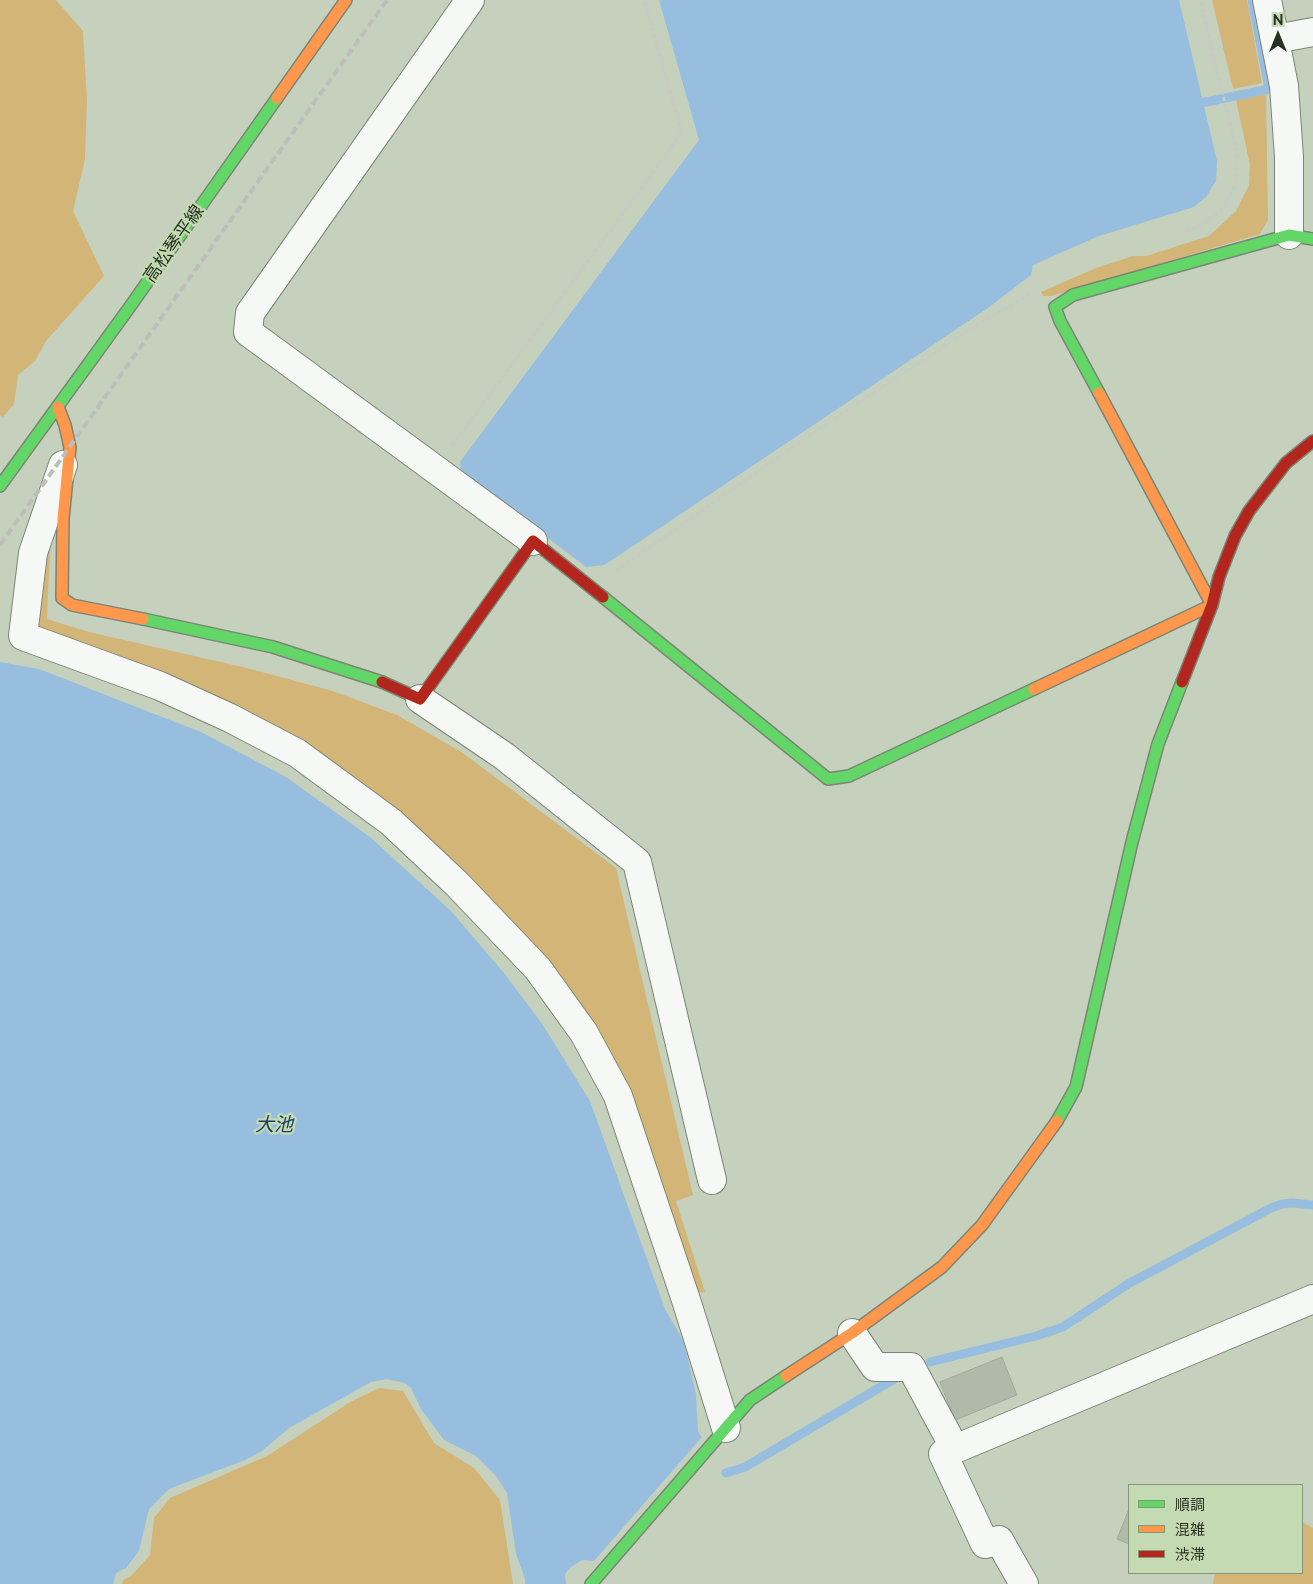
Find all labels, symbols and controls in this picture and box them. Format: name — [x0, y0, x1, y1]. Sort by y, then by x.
north arrow — [1253, 10, 1303, 60]
text: N — [1273, 12, 1283, 28]
street label: 高松琴平線 — [139, 201, 209, 287]
water label: 大池 — [255, 1114, 293, 1136]
legend — [1128, 1484, 1303, 1574]
text: 順調 — [1175, 1496, 1205, 1514]
text: 混雑 — [1175, 1521, 1205, 1539]
text: 渋滞 — [1175, 1546, 1205, 1564]

